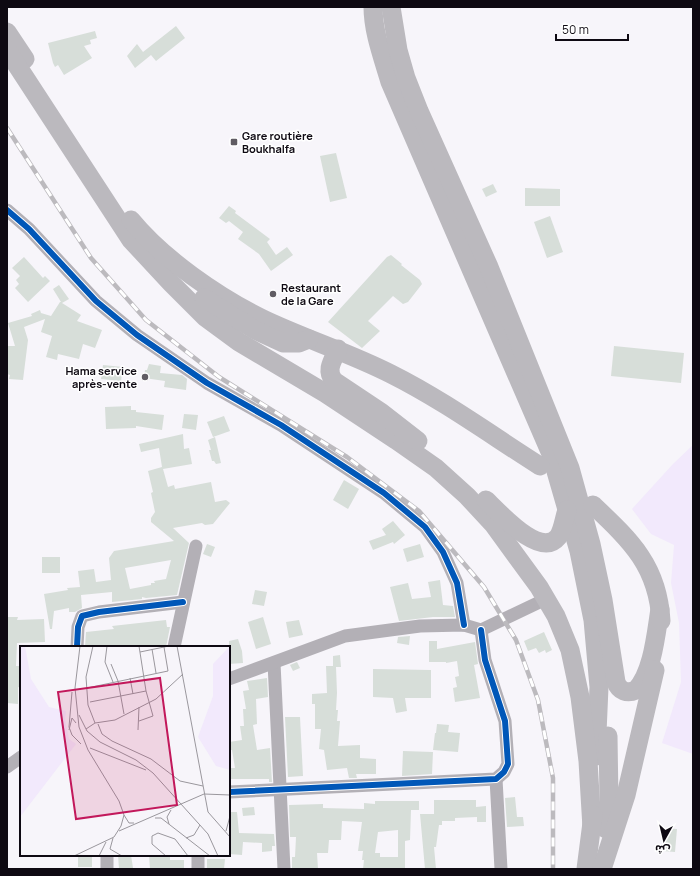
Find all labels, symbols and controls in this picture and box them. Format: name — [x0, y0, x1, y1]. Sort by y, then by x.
scale bar — [556, 16, 628, 42]
text: 50 m — [562, 21, 589, 38]
place label: Gare routière Boukhalfa — [242, 128, 313, 156]
marker: Gare routière Boukhalfa — [229, 137, 239, 147]
place label: Restaurant de la Gare — [281, 280, 341, 308]
marker: Restaurant de la Gare — [268, 289, 278, 299]
place label: Hama service après-vente — [65, 363, 137, 391]
marker: Hama service après-vente — [140, 372, 150, 382]
inset map — [20, 646, 230, 856]
north arrow — [644, 820, 684, 860]
text: ش — [654, 842, 671, 859]

